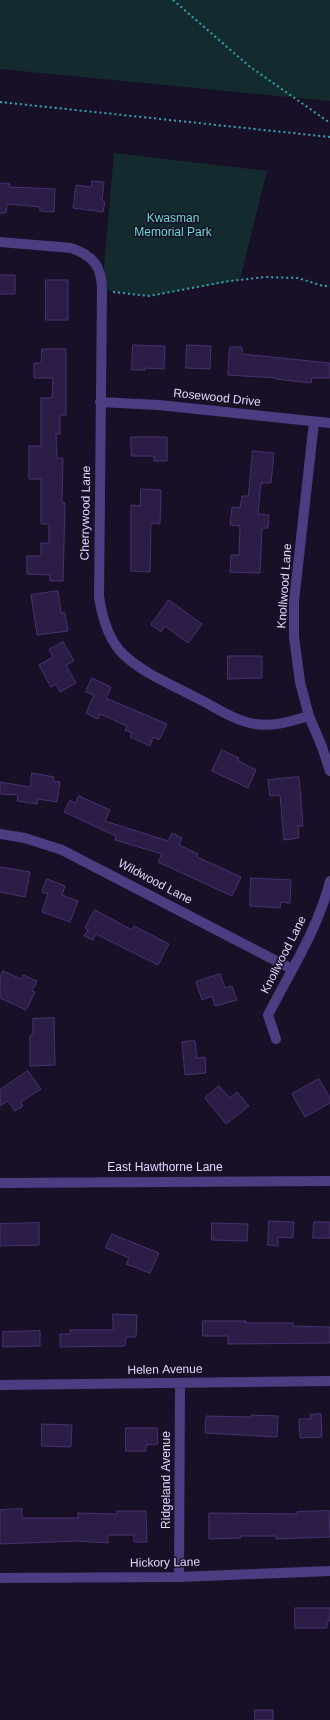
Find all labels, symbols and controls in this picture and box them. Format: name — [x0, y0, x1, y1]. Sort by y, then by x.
park label: Kwasman Memorial Park — [134, 212, 212, 240]
street label: Rosewood Drive — [172, 386, 262, 410]
street label: Cherrywood Lane — [78, 466, 94, 560]
street label: Knollwood Lane — [275, 543, 295, 629]
street label: Wildwood Lane — [115, 856, 195, 908]
street label: Knollwood Lane — [258, 914, 310, 996]
street label: East Hawthorne Lane — [107, 1161, 223, 1175]
street label: Helen Avenue — [127, 1362, 203, 1378]
street label: Ridgeland Avenue — [160, 1431, 174, 1529]
street label: Hickory Lane — [130, 1555, 200, 1571]

